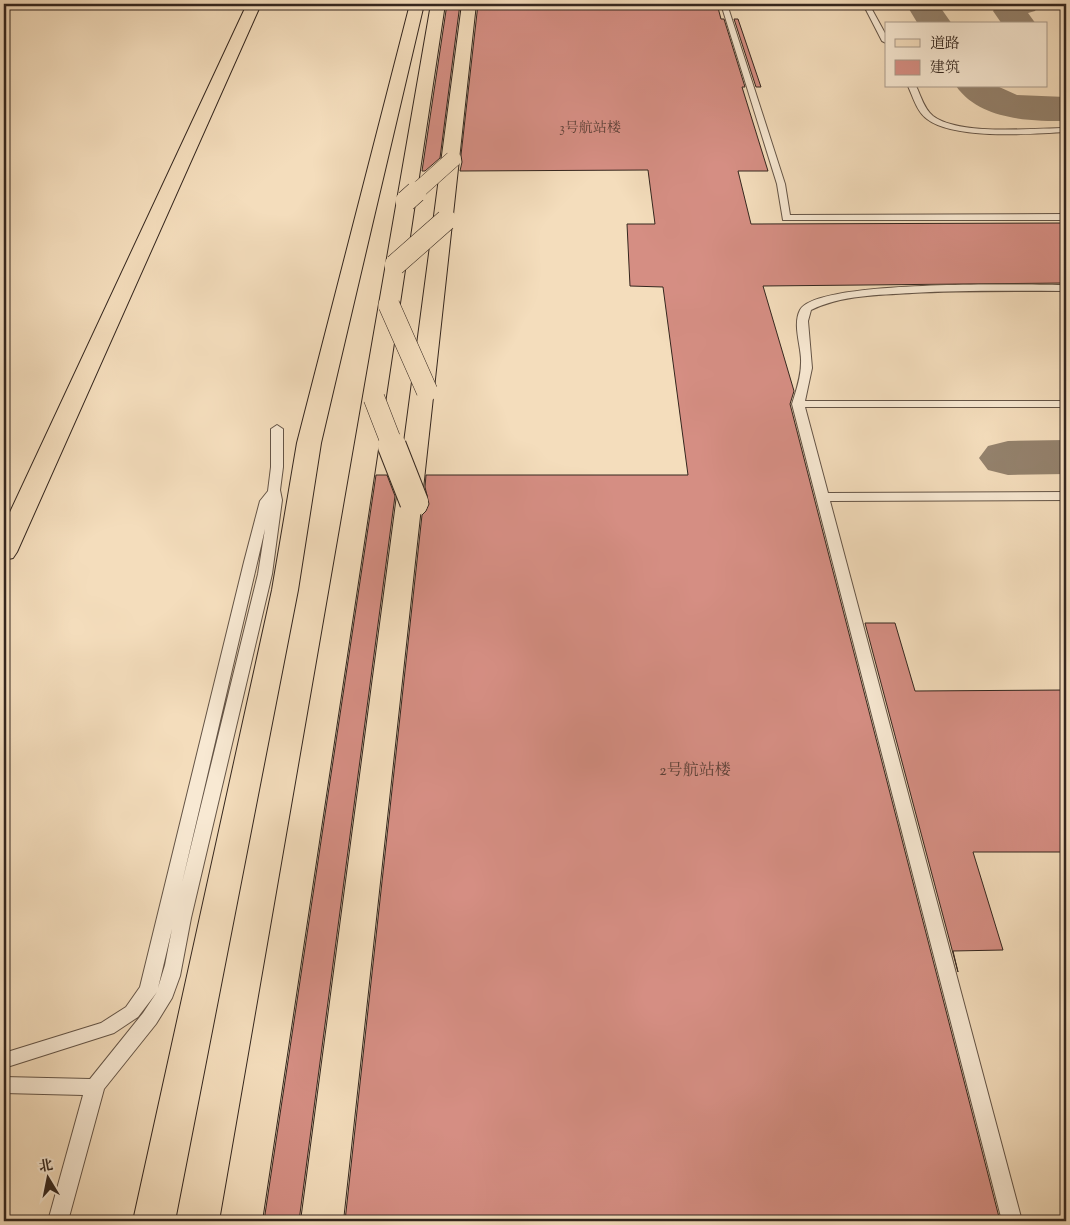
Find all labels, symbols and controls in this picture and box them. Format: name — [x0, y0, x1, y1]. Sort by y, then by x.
legend — [885, 22, 1048, 88]
text: 道路 — [930, 34, 960, 55]
text: 建筑 — [930, 58, 960, 79]
house number: 3号航站楼 — [559, 119, 621, 139]
house number: 2号航站楼 — [659, 760, 731, 783]
north arrow — [22, 1152, 72, 1202]
text: 北 — [37, 1156, 55, 1178]

